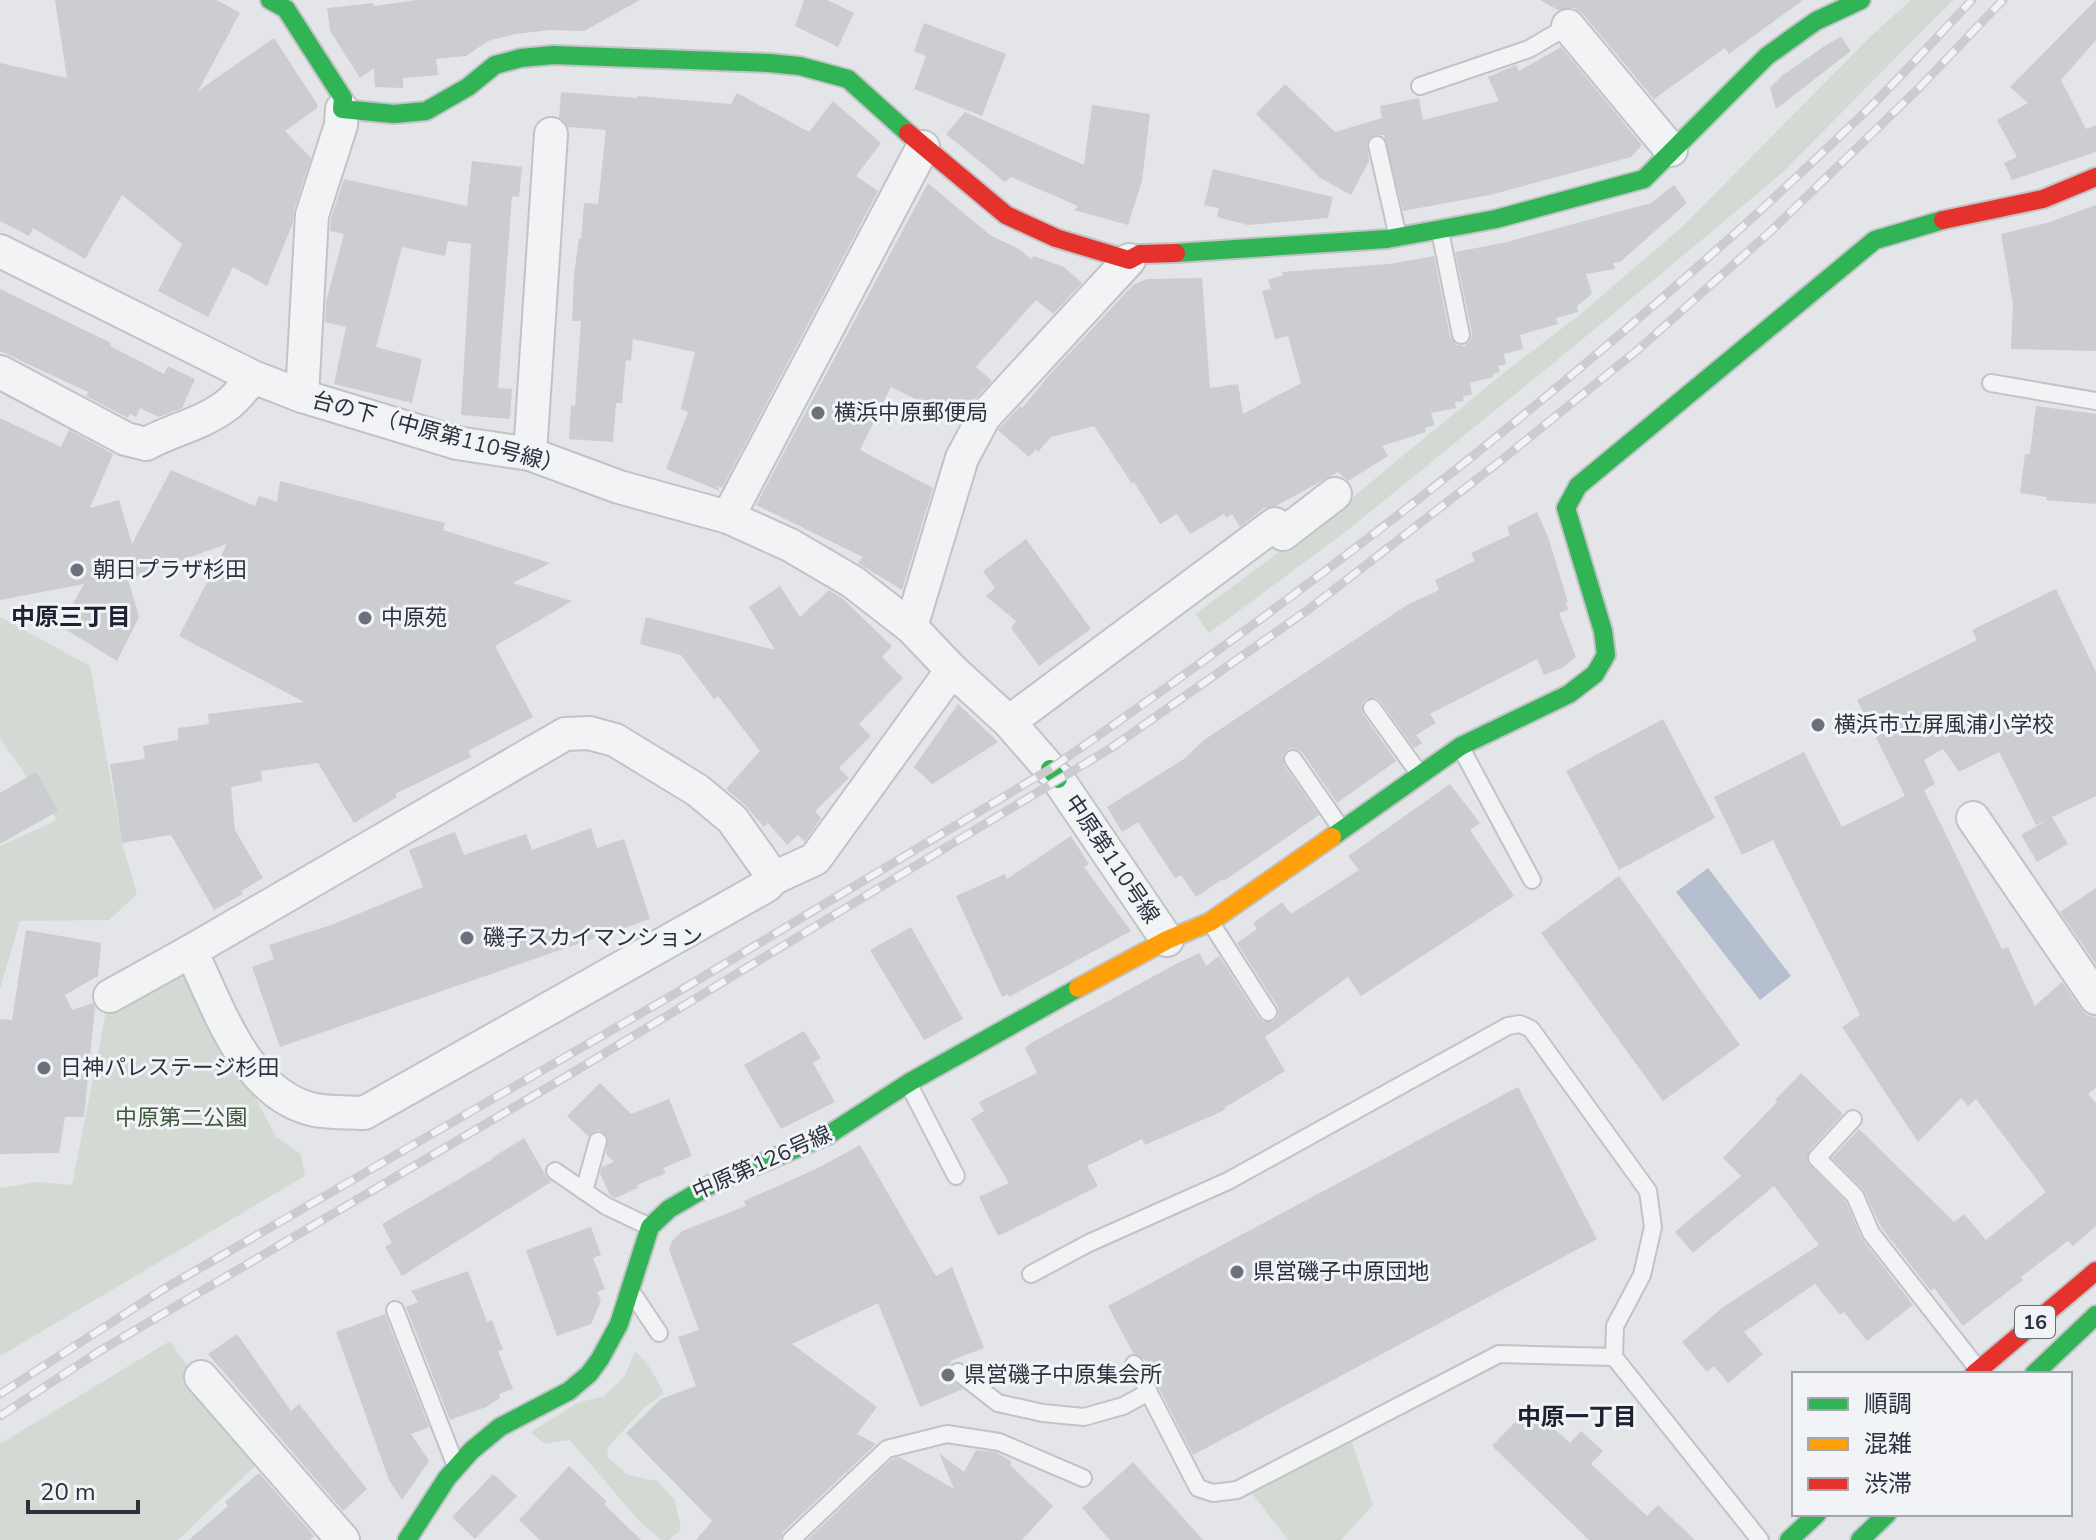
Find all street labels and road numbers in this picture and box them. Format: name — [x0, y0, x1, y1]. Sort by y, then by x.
street label: 台の下（中原第110号線） — [309, 385, 567, 481]
street label: 中原第110号線 — [1058, 789, 1166, 929]
street label: 中原第126号線 — [688, 1119, 836, 1207]
road number: 16 — [2015, 1306, 2055, 1338]

